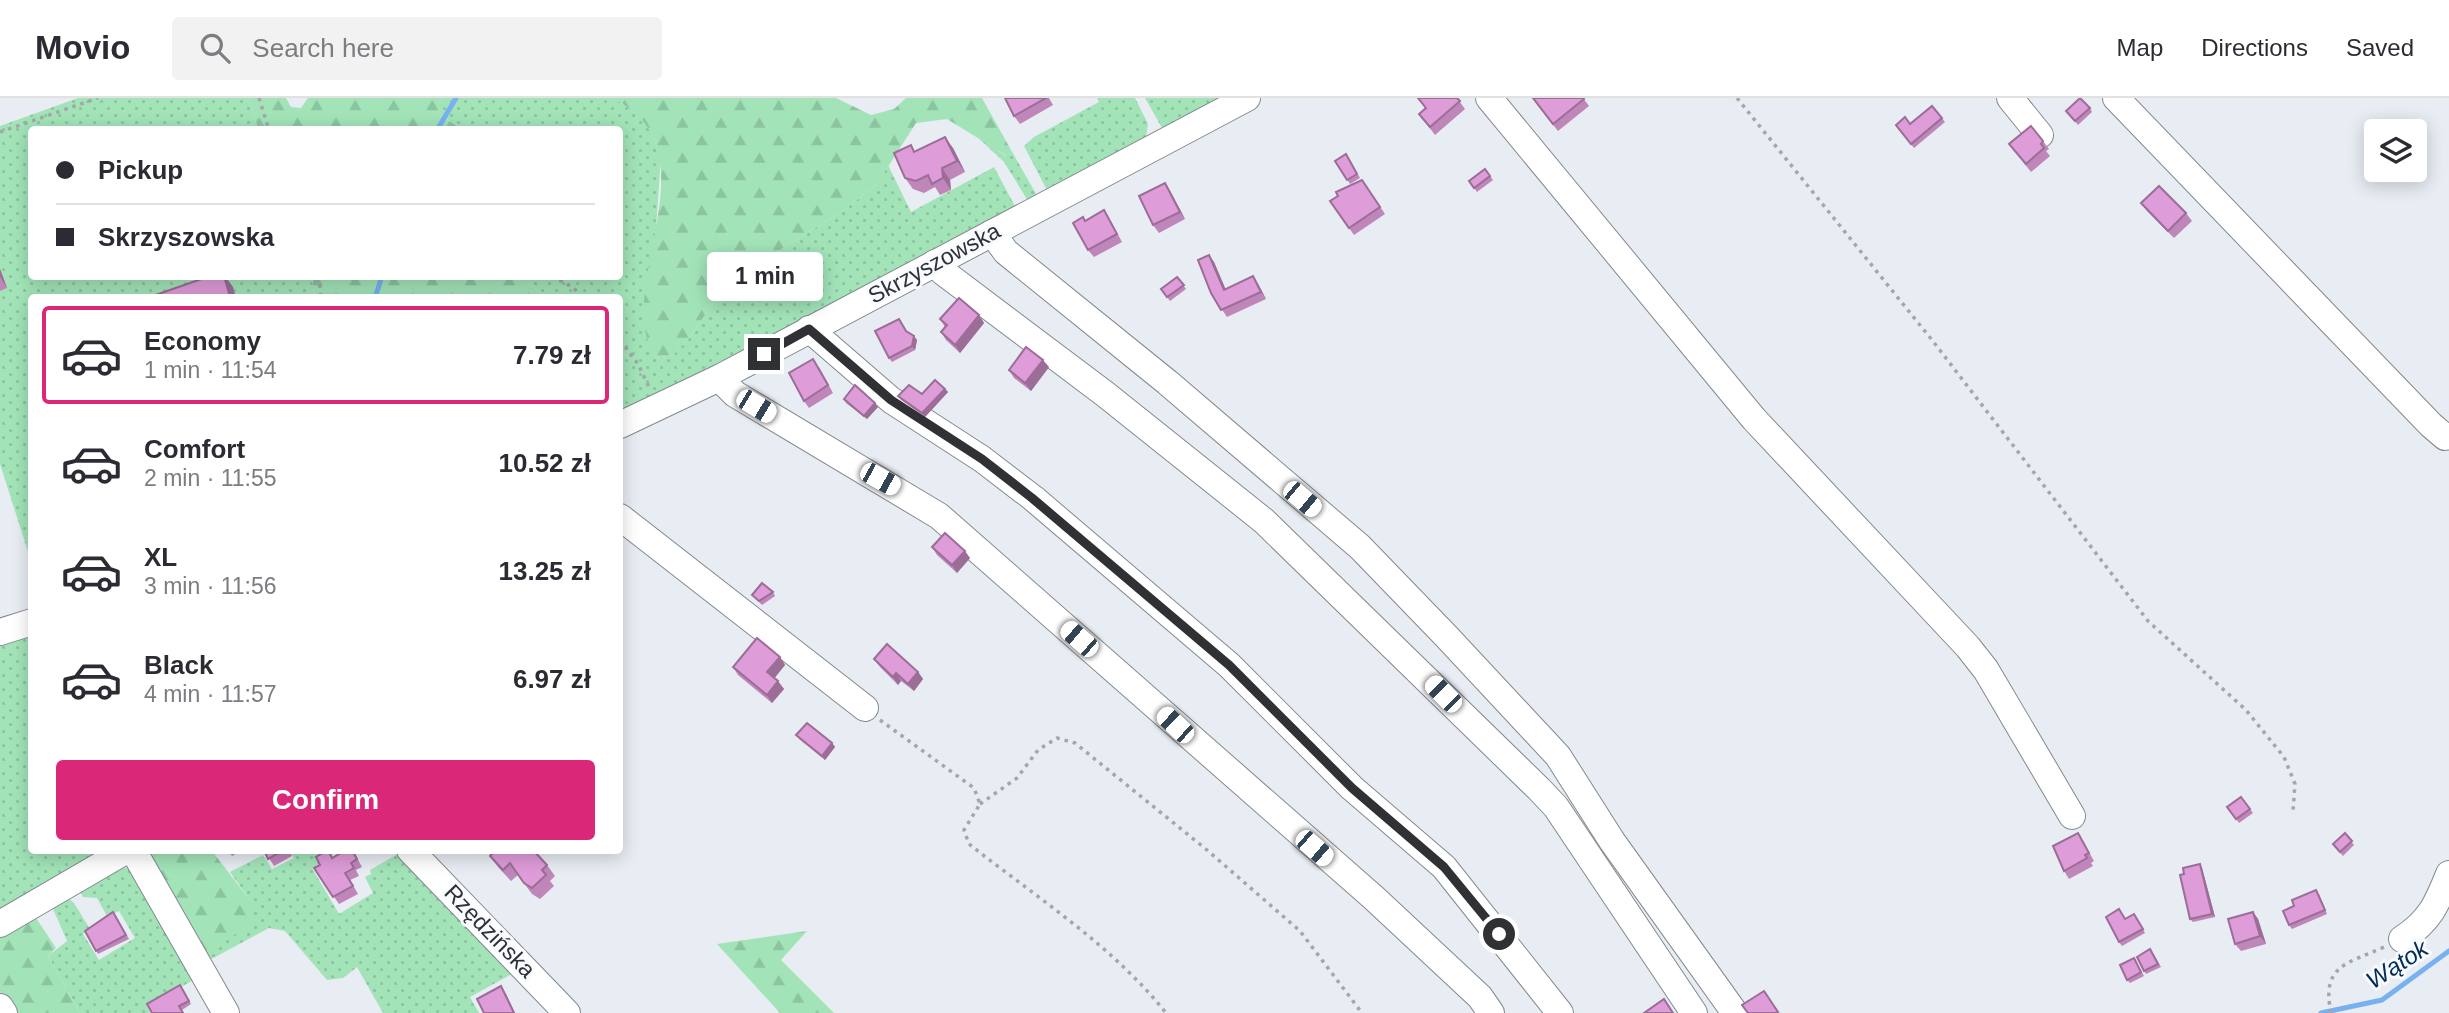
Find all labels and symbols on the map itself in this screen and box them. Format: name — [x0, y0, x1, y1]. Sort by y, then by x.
street label: Skrzyszowska — [864, 217, 1005, 309]
callout: 1 min — [706, 252, 822, 302]
route end — [748, 338, 780, 370]
car — [733, 386, 780, 426]
car — [857, 460, 904, 498]
car — [1280, 477, 1325, 521]
car — [1057, 617, 1102, 661]
car — [1421, 672, 1466, 716]
car — [1153, 703, 1198, 747]
car — [1292, 826, 1337, 870]
street label: Rzędzińska — [439, 879, 541, 983]
route start — [1483, 918, 1515, 950]
water label: Wątok — [2361, 933, 2435, 994]

